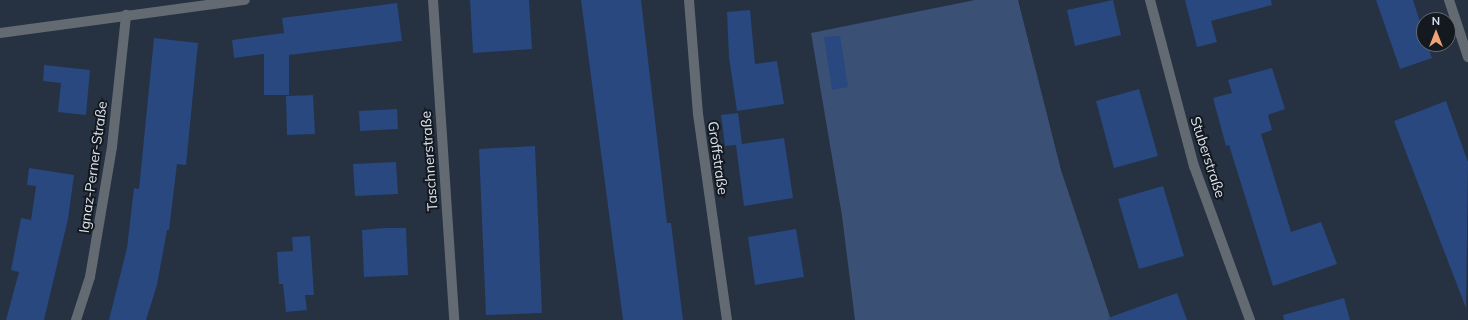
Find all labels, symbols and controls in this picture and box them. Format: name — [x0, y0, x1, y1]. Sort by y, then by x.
north arrow — [1416, 12, 1456, 52]
text: N — [1432, 14, 1440, 28]
street label: Ignaz-Perner-Straße — [75, 100, 111, 234]
street label: Taschnerstraße — [417, 110, 441, 212]
street label: Stuberstraße — [1187, 114, 1229, 200]
street label: Groffstraße — [705, 120, 731, 196]

